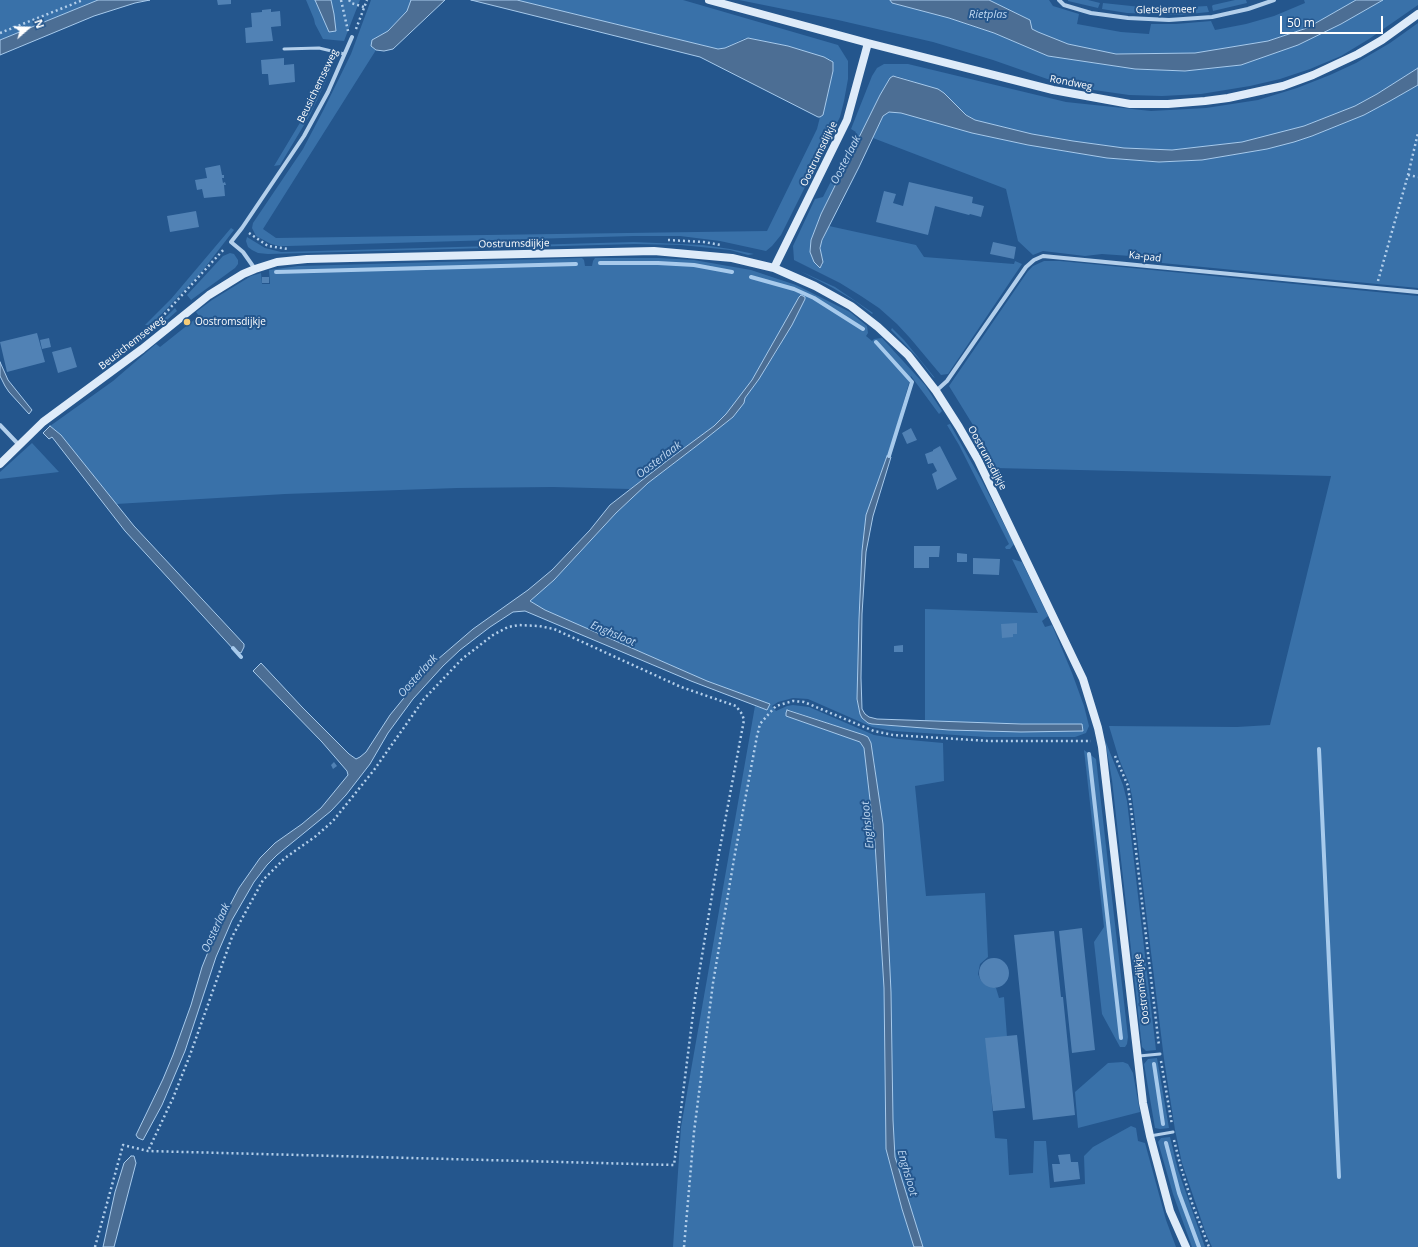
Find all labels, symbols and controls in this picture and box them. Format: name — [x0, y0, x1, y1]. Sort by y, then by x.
street label: Gletsjermeer — [1136, 3, 1196, 17]
north arrow — [8, 8, 48, 48]
water label: Rietplas — [969, 8, 1007, 22]
scale bar — [1282, 8, 1385, 34]
text: 50 m — [1287, 14, 1315, 31]
text: N — [31, 17, 48, 30]
street label: Beusichemseweg — [295, 47, 341, 125]
street label: Rondweg — [1049, 73, 1093, 93]
street label: Oostrumsdijkje — [798, 119, 840, 189]
water label: Oosterlaak — [828, 133, 864, 187]
street label: Oostrumsdijkje — [478, 237, 550, 251]
street label: Ka-pad — [1128, 249, 1162, 265]
street label: Beusichemseweg — [97, 314, 167, 372]
place label: Oostromsdijkje — [195, 316, 266, 328]
marker: Oostromsdijkje — [182, 317, 192, 327]
street label: Oostrumsdijkje — [965, 424, 1009, 492]
water label: Oosterlaak — [634, 439, 684, 481]
water label: Enghsloot — [589, 619, 637, 649]
water label: Oosterlaak — [395, 652, 441, 700]
water label: Enghsloot — [859, 801, 877, 849]
water label: Oosterlaak — [199, 901, 233, 955]
street label: Oostromsdijkje — [1132, 953, 1152, 1025]
water label: Enghsloot — [894, 1148, 920, 1198]

